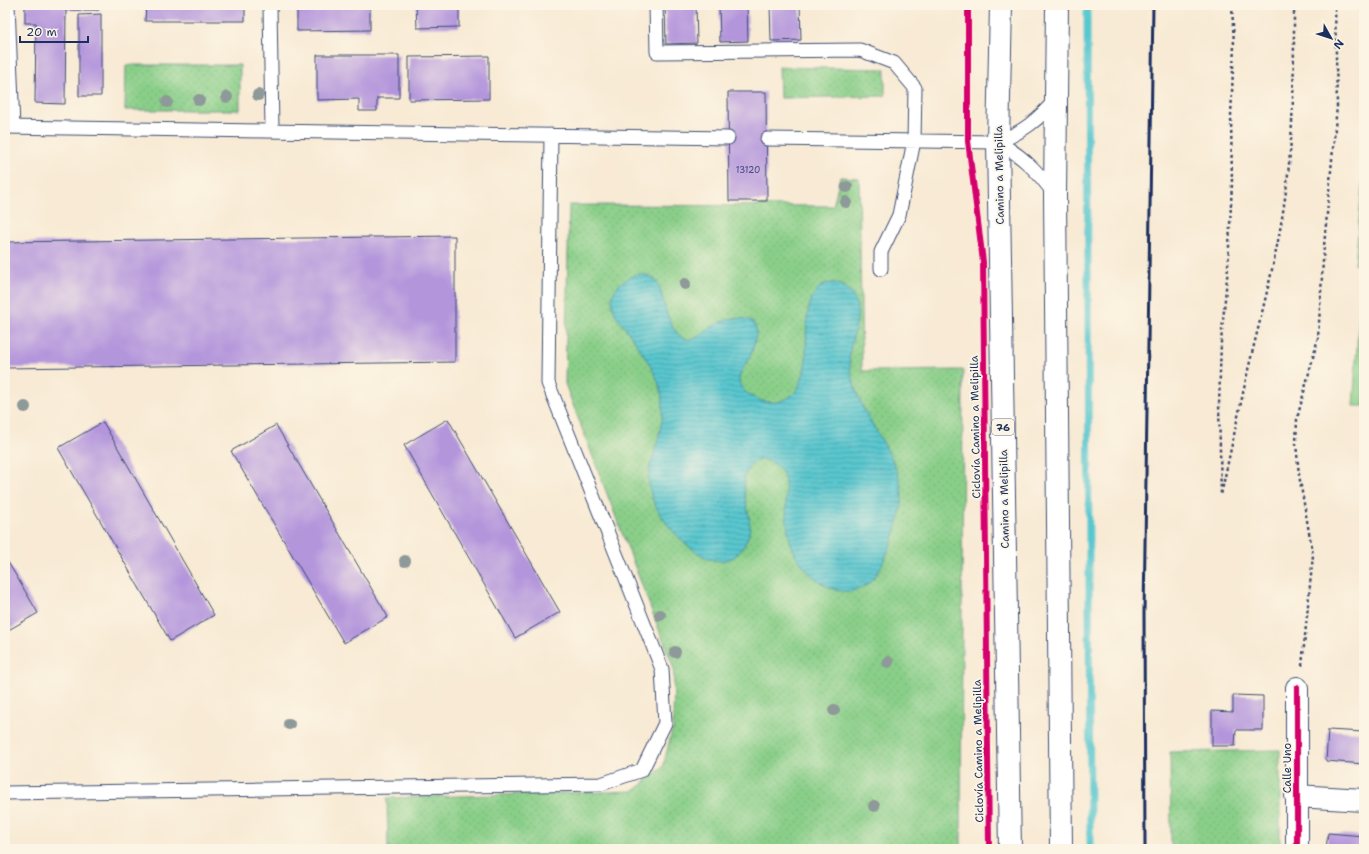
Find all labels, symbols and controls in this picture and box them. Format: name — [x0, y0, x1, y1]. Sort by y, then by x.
scale bar — [20, 18, 88, 44]
north arrow — [1311, 18, 1351, 58]
text: 20 m — [26, 24, 57, 40]
text: N — [1330, 36, 1347, 52]
street label: Camino a Melipilla — [991, 125, 1008, 225]
house number: 13120 — [736, 164, 760, 176]
street label: Ciclovía Camino a Melipilla — [967, 355, 984, 499]
road number: 76 — [992, 419, 1014, 435]
street label: Camino a Melipilla — [996, 449, 1013, 549]
street label: Ciclovía Camino a Melipilla — [970, 679, 987, 823]
street label: Calle Uno — [1280, 742, 1295, 793]

